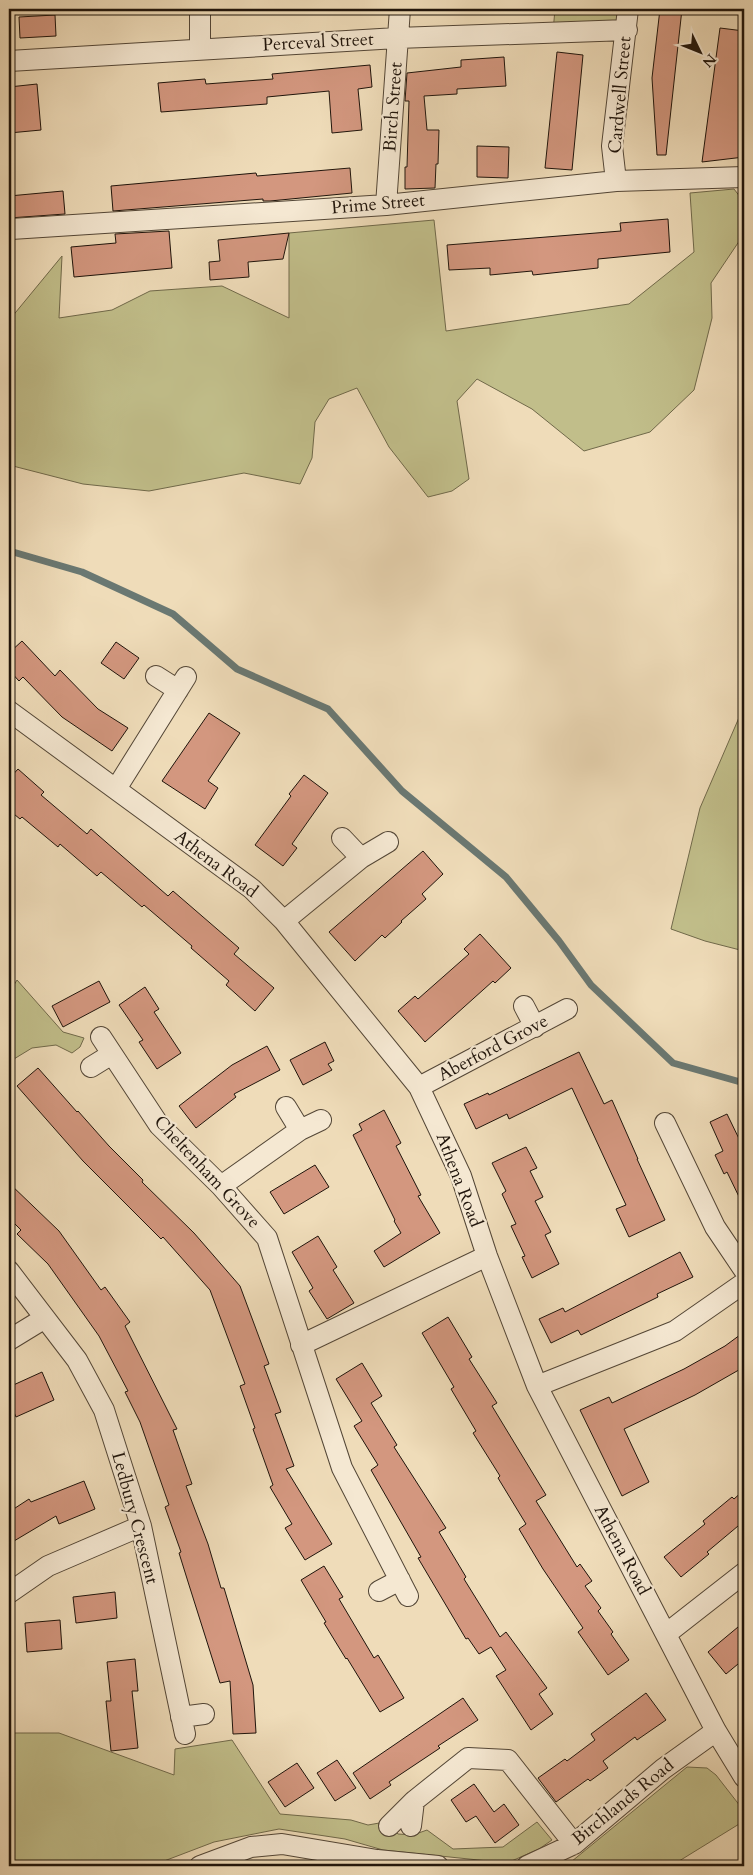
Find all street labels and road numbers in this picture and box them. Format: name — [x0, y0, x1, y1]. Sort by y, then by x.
street label: Perceval Street — [262, 27, 375, 57]
street label: Cardwell Street — [602, 35, 638, 155]
street label: Birch Street — [377, 61, 409, 153]
street label: Prime Street — [330, 187, 426, 221]
street label: Athena Road — [169, 824, 263, 904]
street label: Aberford Grove — [434, 1009, 552, 1087]
street label: Cheltenham Grove — [148, 1110, 266, 1234]
street label: Athena Road — [430, 1129, 489, 1231]
street label: Ledbury Crescent — [105, 1449, 165, 1587]
street label: Athena Road — [588, 1500, 656, 1600]
street label: Birchlands Road — [567, 1753, 680, 1851]

